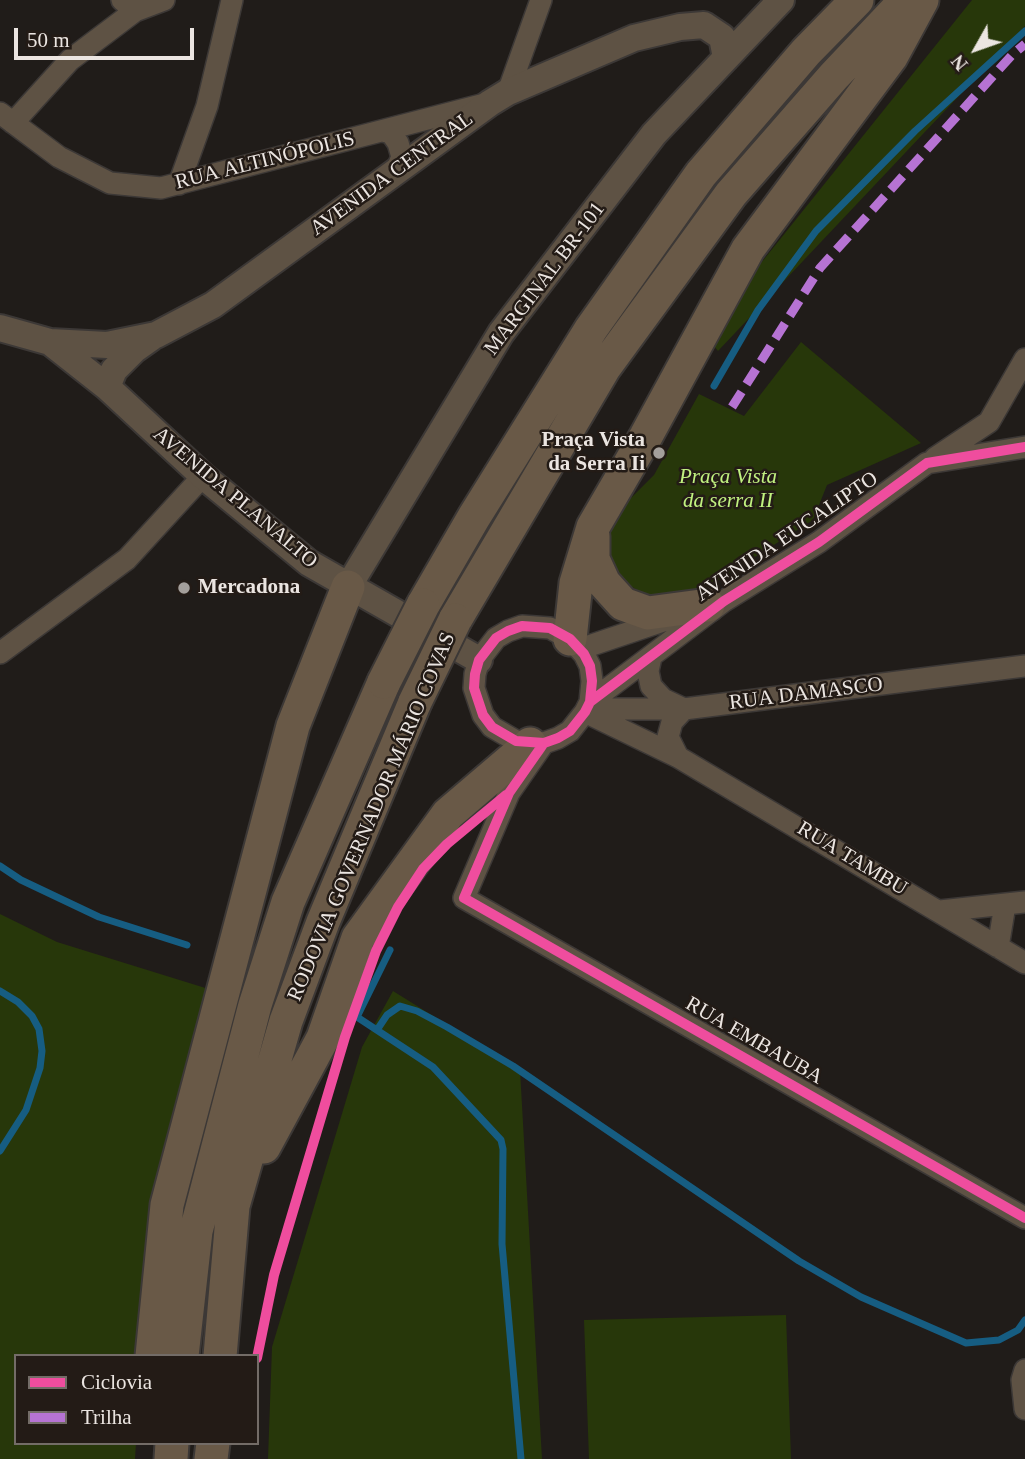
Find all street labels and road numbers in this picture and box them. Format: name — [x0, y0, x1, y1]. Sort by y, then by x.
street label: AVENIDA CENTRAL — [306, 106, 478, 242]
street label: RUA ALTINÓPOLIS — [173, 126, 357, 196]
street label: MARGINAL BR-101 — [479, 198, 611, 360]
street label: AVENIDA PLANALTO — [148, 422, 322, 574]
street label: AVENIDA EUCALIPTO — [691, 467, 883, 607]
street label: RODOVIA GOVERNADOR MÁRIO COVAS — [283, 629, 461, 1005]
street label: RUA DAMASCO — [728, 672, 884, 716]
street label: RUA TAMBU — [792, 816, 912, 902]
street label: RUA EMBAUBA — [681, 991, 827, 1091]

